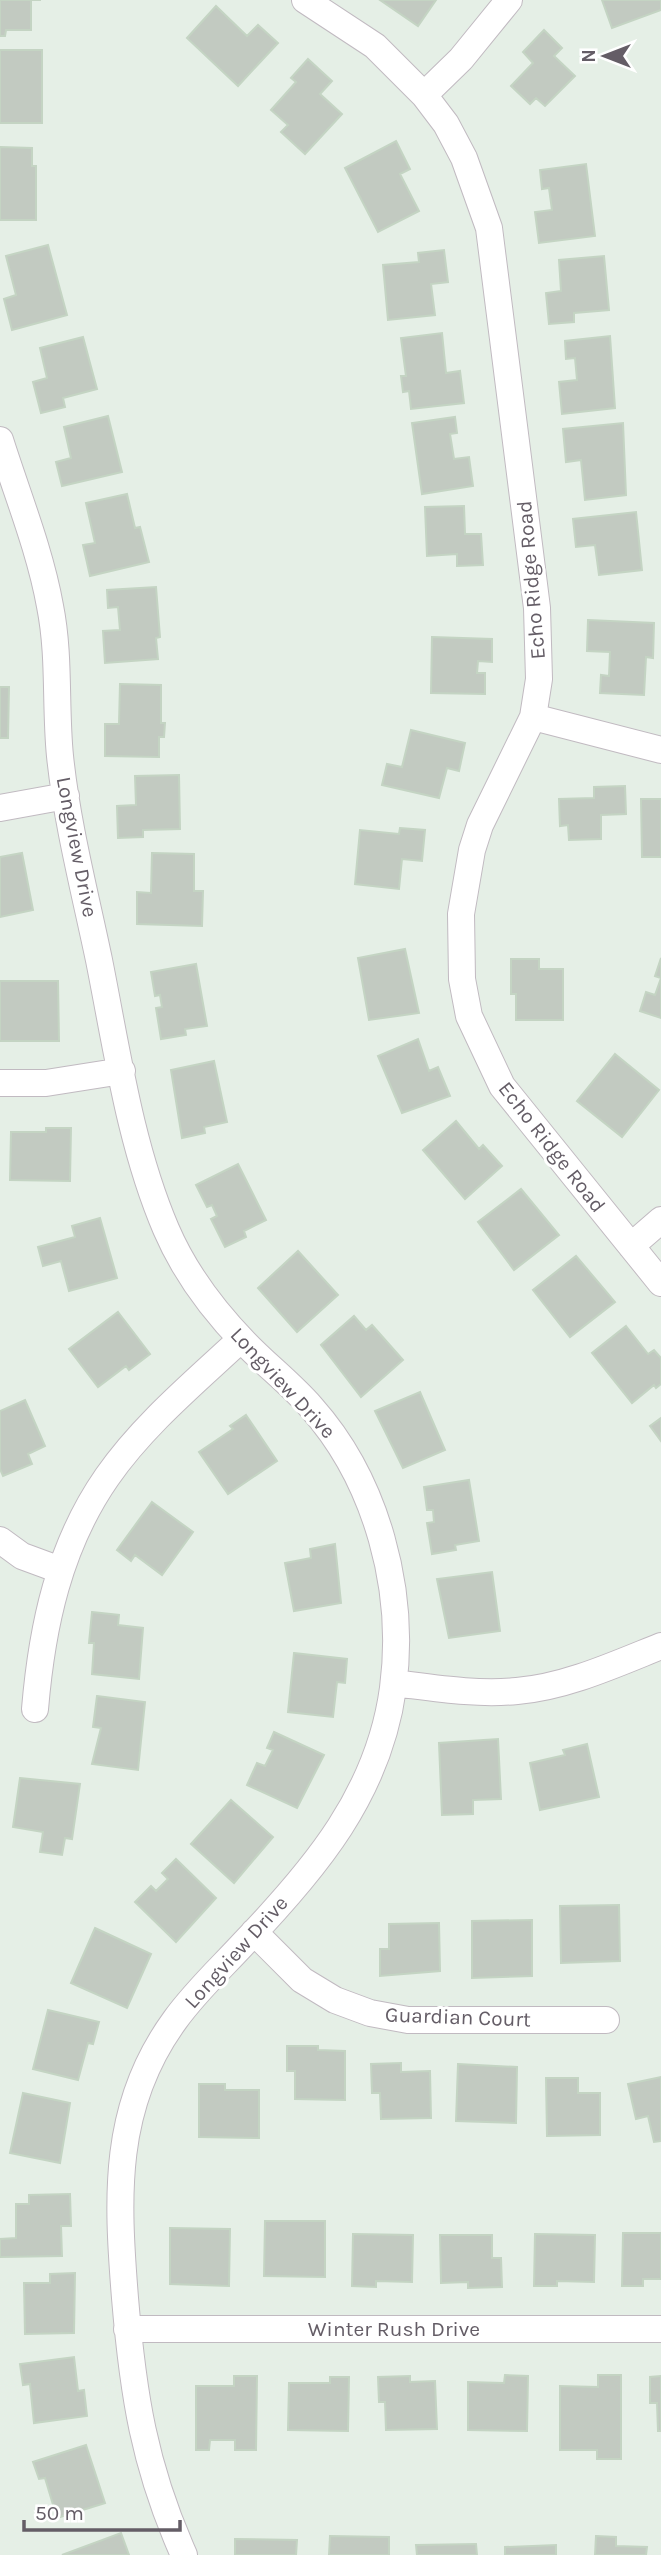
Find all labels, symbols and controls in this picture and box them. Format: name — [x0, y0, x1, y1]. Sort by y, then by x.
north arrow — [570, 21, 640, 91]
text: N — [578, 49, 600, 63]
street label: Echo Ridge Road — [512, 500, 550, 660]
street label: Longview Drive — [52, 775, 102, 919]
street label: Echo Ridge Road — [494, 1077, 610, 1217]
street label: Longview Drive — [226, 1323, 340, 1443]
street label: Longview Drive — [179, 1891, 293, 2013]
street label: Guardian Court — [385, 2002, 531, 2032]
street label: Winter Rush Drive — [308, 2317, 480, 2341]
scale bar — [24, 2488, 180, 2532]
text: 50 m — [35, 2501, 84, 2525]

